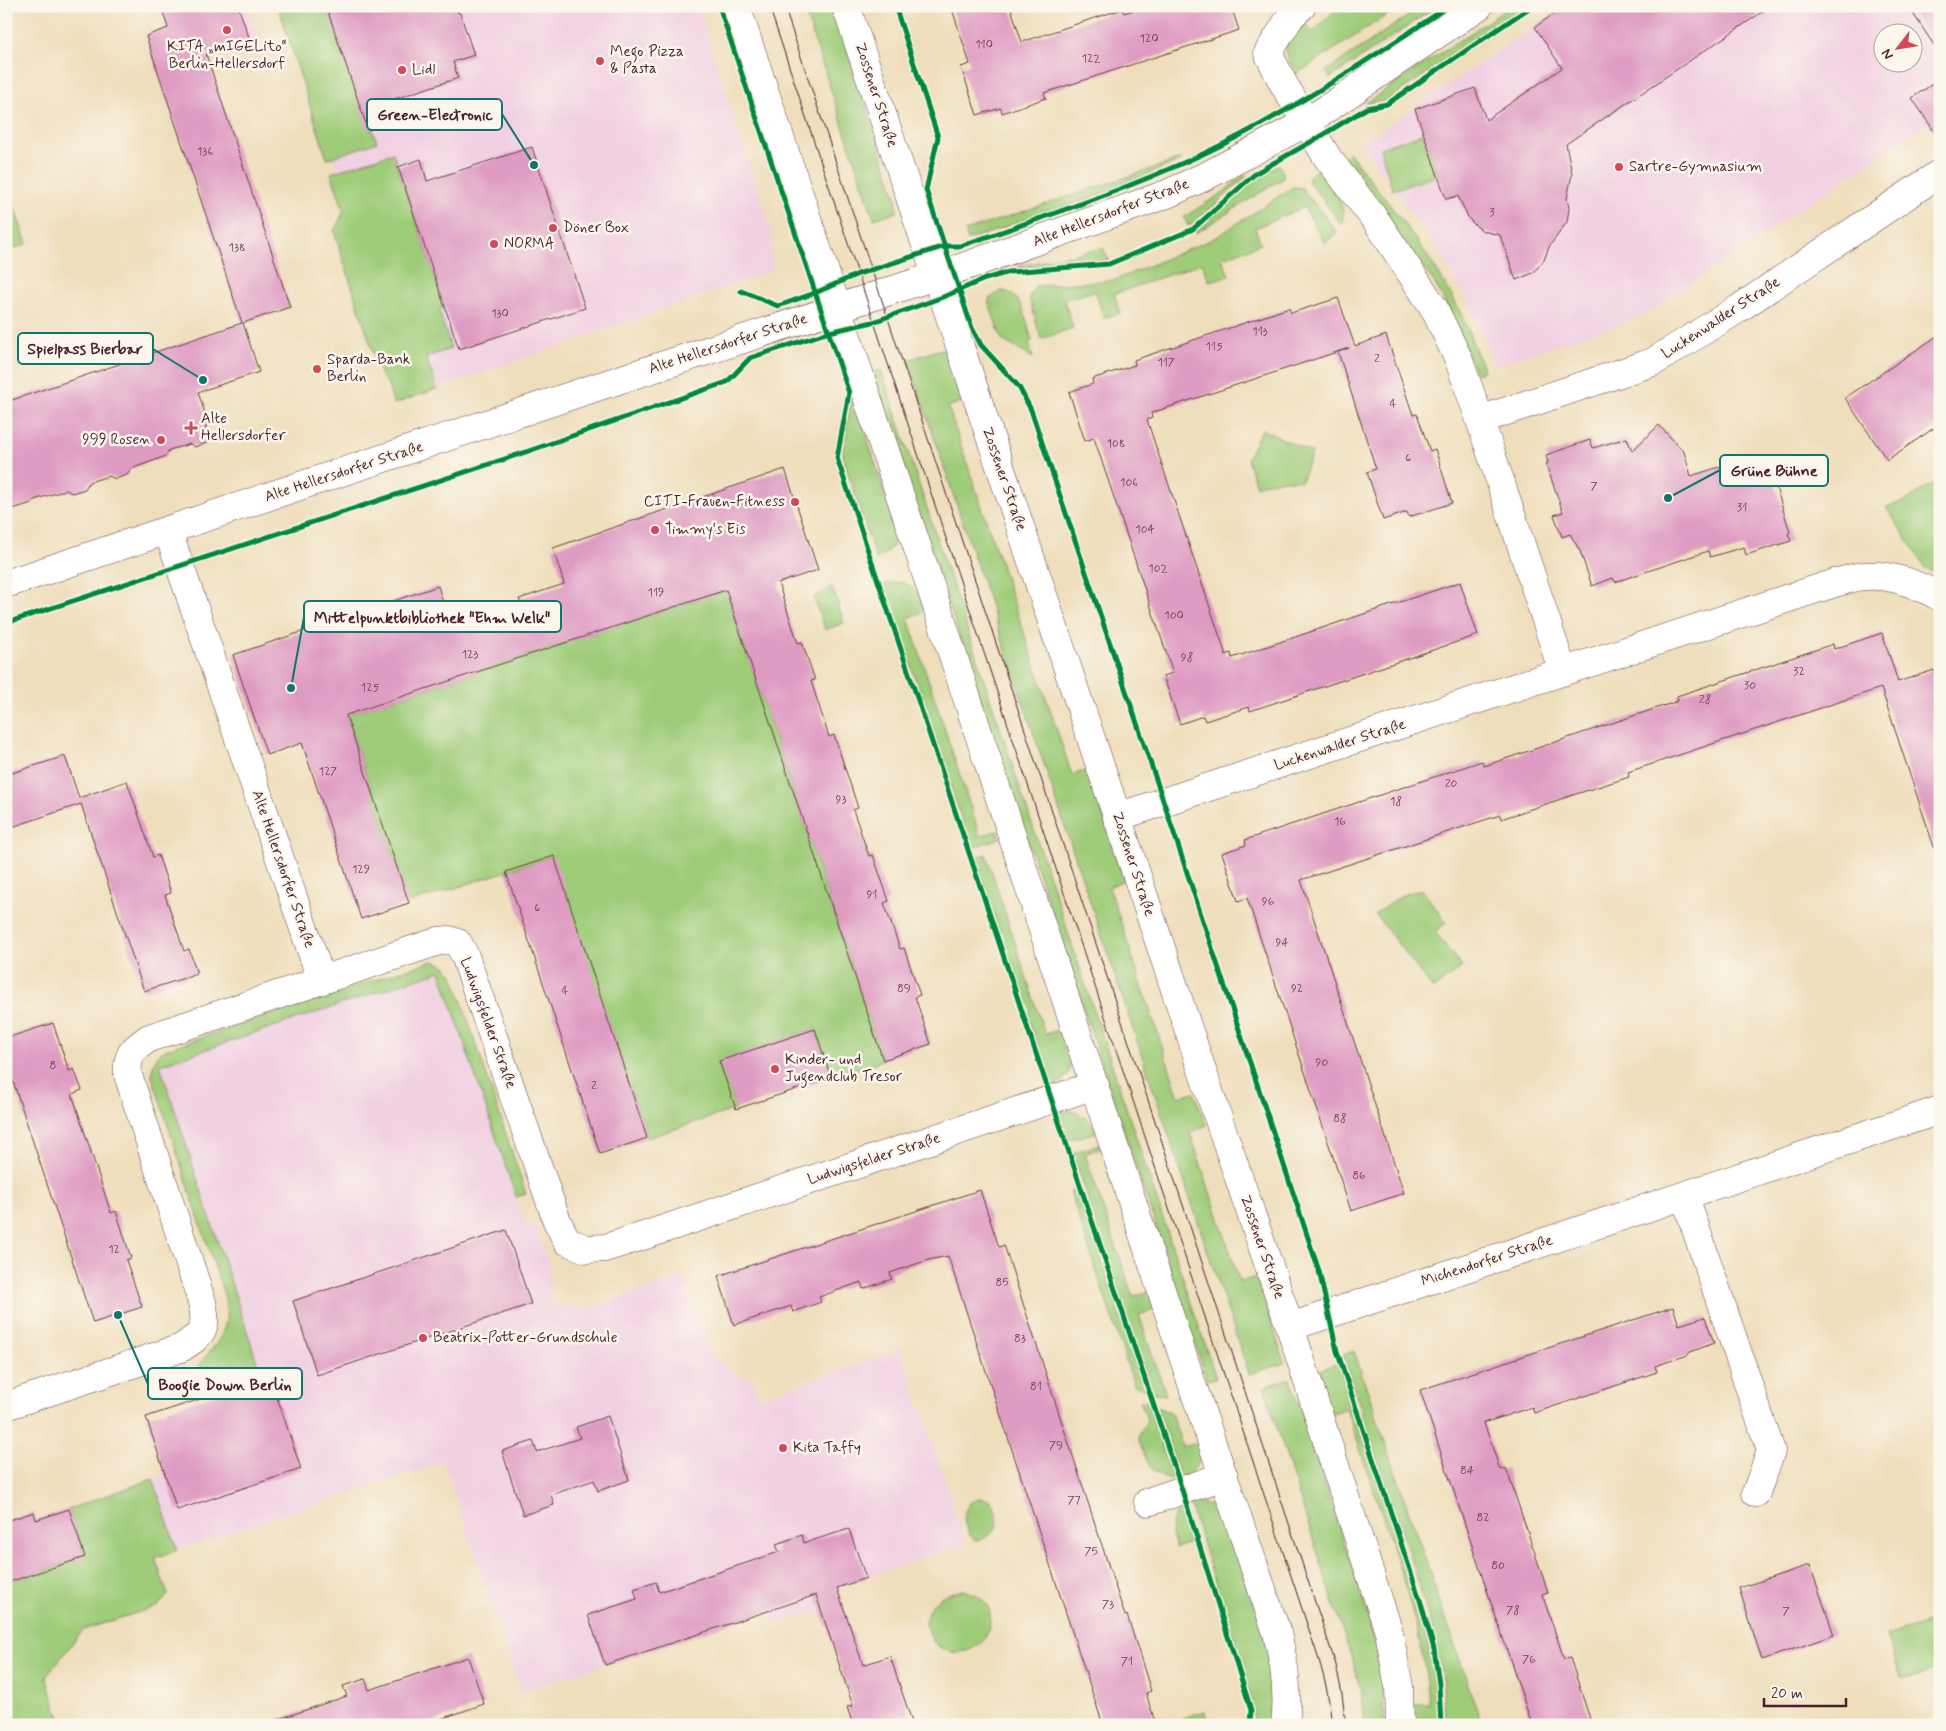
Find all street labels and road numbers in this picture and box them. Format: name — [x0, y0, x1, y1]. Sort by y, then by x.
street label: Zossener Straße — [850, 40, 902, 150]
street label: Alte Hellersdorfer Straße — [1030, 174, 1192, 252]
street label: Luckenwalder Straße — [1658, 272, 1784, 364]
street label: Alte Hellersdorfer Straße — [646, 309, 810, 379]
street label: Zossener Straße — [977, 424, 1031, 534]
street label: Alte Hellersdorfer Straße — [262, 437, 426, 507]
street label: Luckenwalder Straße — [1272, 714, 1408, 776]
street label: Alte Hellersdorfer Straße — [247, 787, 319, 951]
street label: Zossener Straße — [1107, 809, 1159, 919]
street label: Ludwigsfelder Straße — [455, 955, 521, 1091]
street label: Ludwigsfelder Straße — [805, 1128, 943, 1190]
street label: Zossener Straße — [1235, 1192, 1289, 1302]
street label: Michendorfer Straße — [1419, 1230, 1555, 1292]

